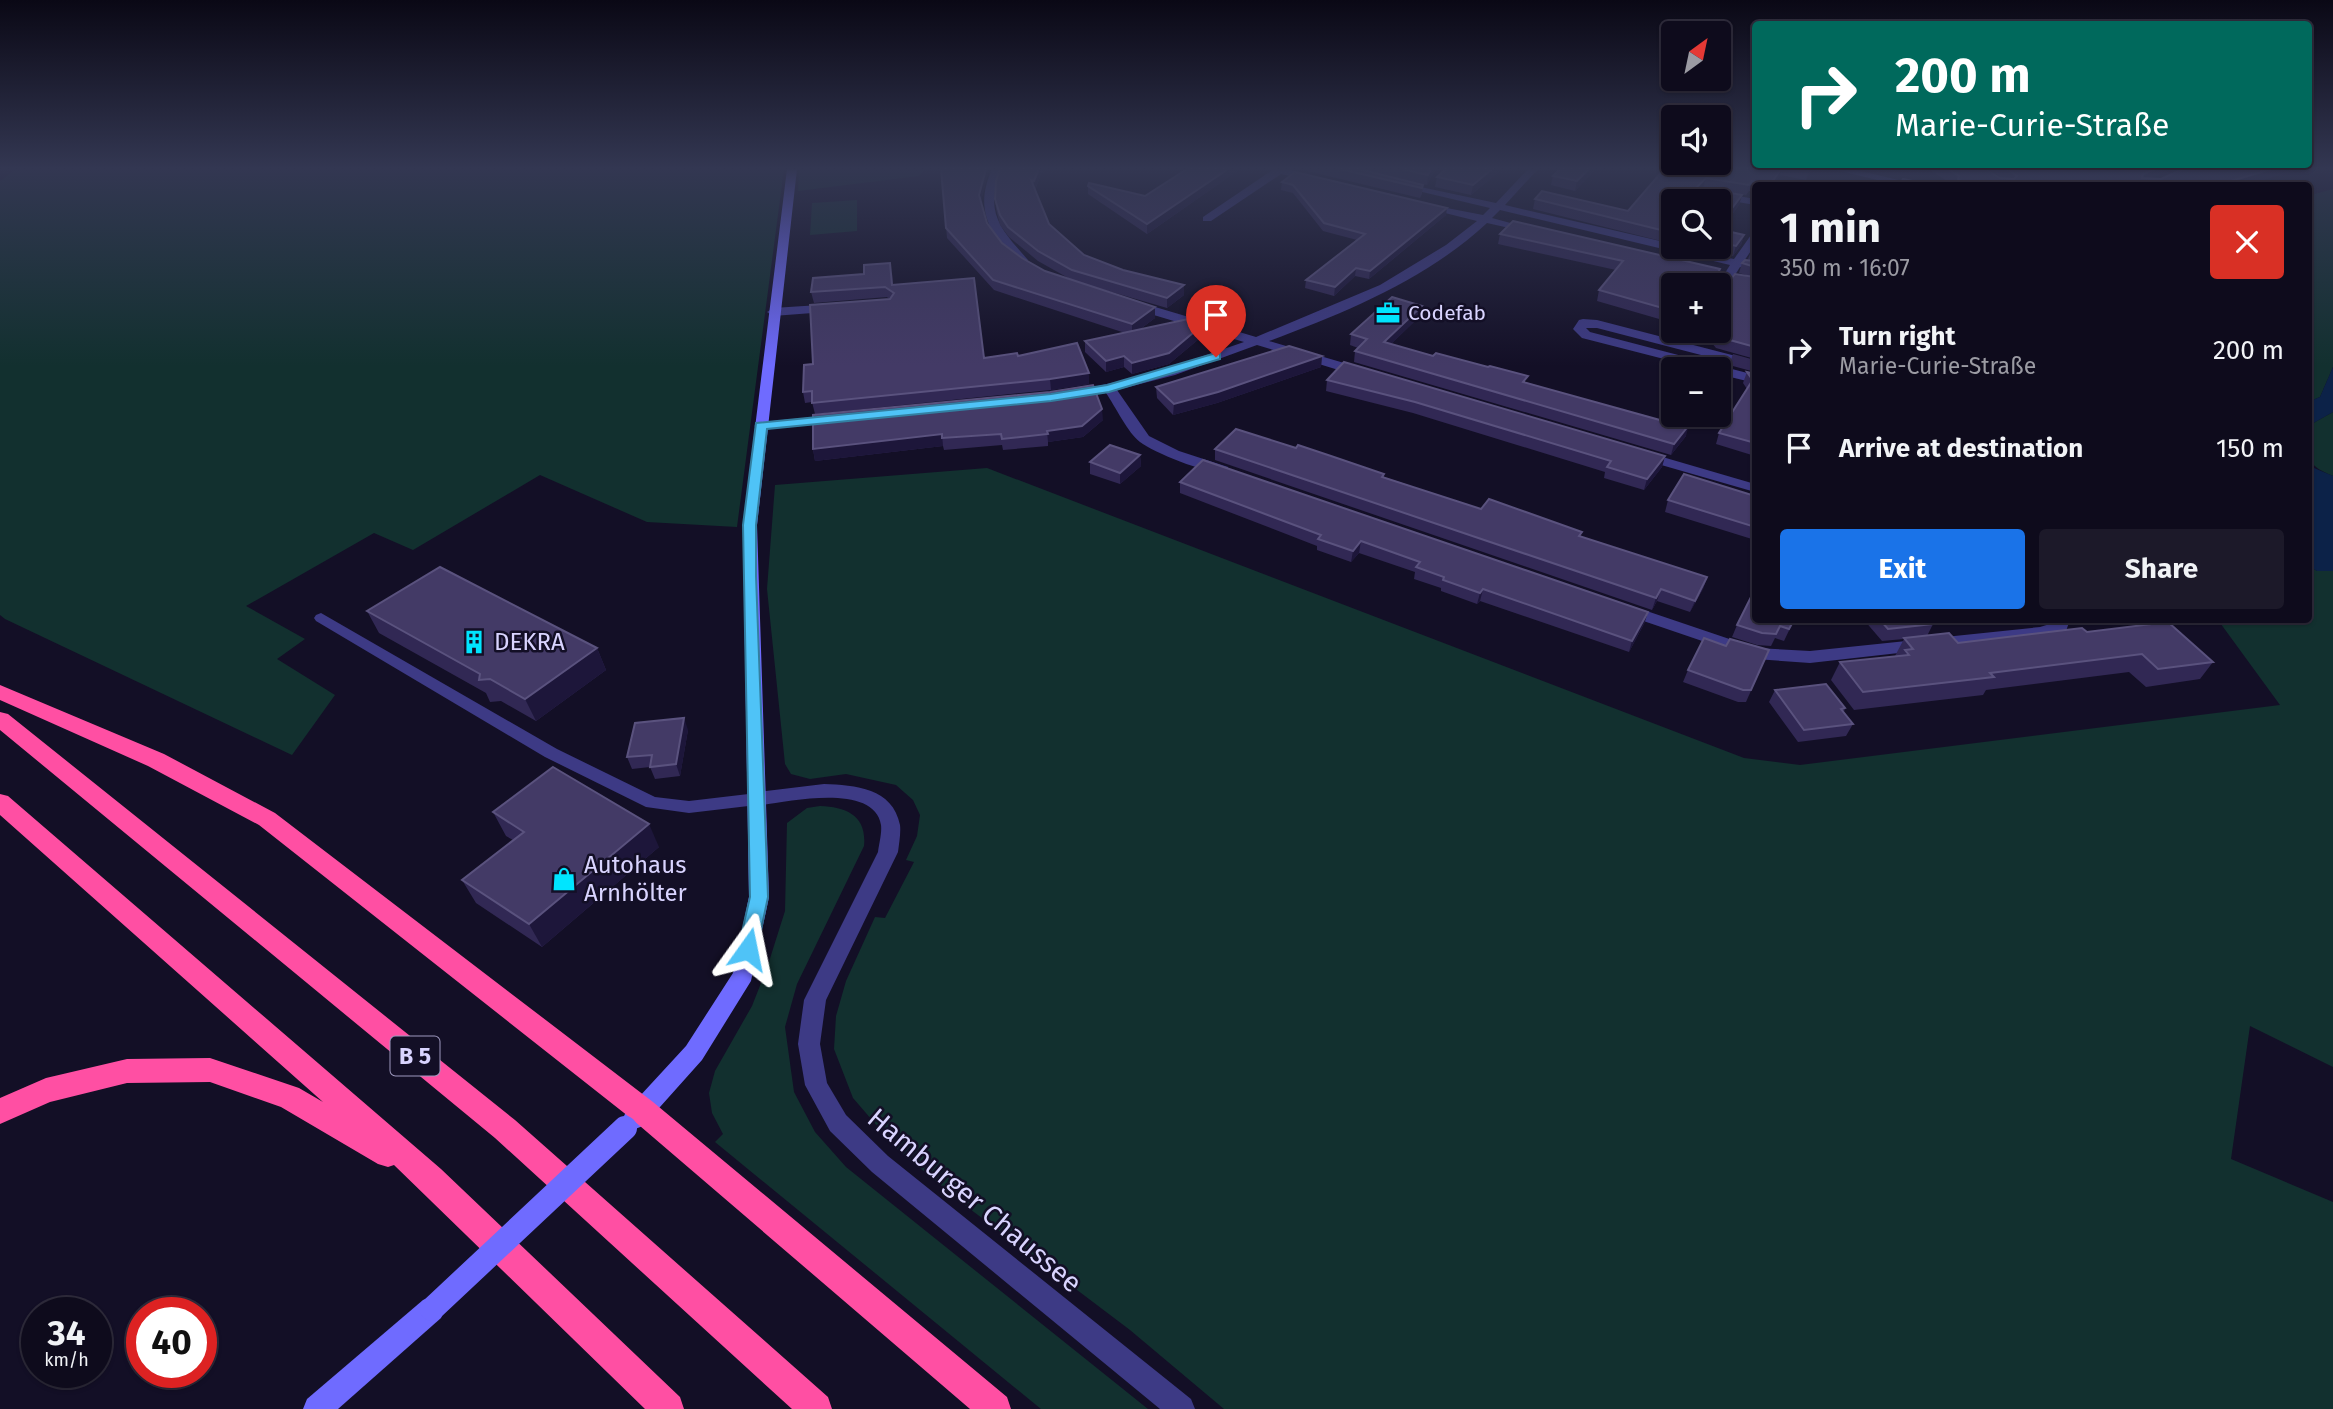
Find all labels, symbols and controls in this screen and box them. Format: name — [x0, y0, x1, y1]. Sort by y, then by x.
north arrow — [1661, 21, 1731, 91]
map controls — [1661, 21, 1731, 427]
text: 200 m — [1895, 46, 2031, 105]
icon: right — [1780, 49, 1871, 140]
button: sound — [1661, 105, 1731, 175]
text: Marie-Curie-Straße — [1895, 106, 2170, 144]
button: search — [1661, 189, 1731, 259]
text: 1 min — [1780, 203, 1881, 253]
button: close — [2210, 205, 2284, 279]
text: 350 m · 16:07 — [1780, 254, 1910, 282]
button: + — [1661, 273, 1731, 343]
pin — [1186, 285, 1246, 357]
icon: arrive — [1197, 296, 1235, 334]
office icon: Codefab — [1374, 299, 1402, 327]
place label: Codefab — [1408, 300, 1486, 326]
text: Turn right — [1839, 321, 1956, 352]
icon: right — [1780, 331, 1818, 369]
text: 200 m — [2213, 335, 2284, 366]
text: Marie-Curie-Straße — [1839, 352, 2036, 380]
button: − — [1661, 357, 1731, 427]
icon: arrive — [1780, 429, 1818, 467]
text: Arrive at destination — [1839, 433, 2083, 464]
text: 150 m — [2216, 433, 2284, 464]
button: Exit — [1780, 529, 2025, 609]
button: Share — [2039, 529, 2284, 609]
building icon: DEKRA — [460, 628, 488, 656]
place label: DEKRA — [494, 628, 565, 656]
place label: Autohaus Arnhölter — [584, 851, 688, 907]
shop icon: Autohaus Arnhölter — [550, 865, 578, 893]
position arrow — [711, 912, 785, 986]
road number: B 5 — [390, 1036, 440, 1076]
street label: Hamburger Chaussee — [861, 1101, 1088, 1299]
speed limit sign: 40 — [126, 1297, 217, 1388]
text: 34 — [48, 1312, 85, 1354]
text: km/h — [44, 1349, 89, 1371]

